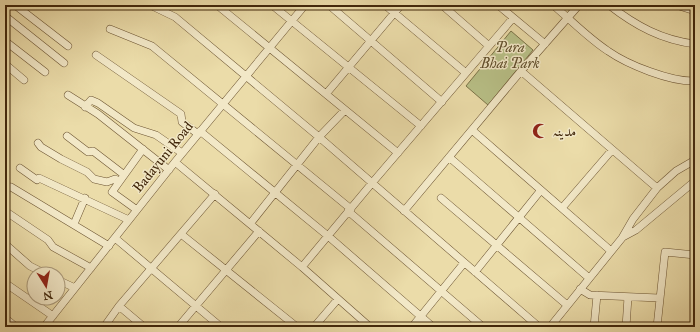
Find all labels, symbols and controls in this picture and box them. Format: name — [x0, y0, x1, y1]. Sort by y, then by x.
park label: Para Bhai Park — [479, 39, 540, 72]
street label: Badayuni Road — [129, 118, 197, 196]
mosque icon: مدینہ — [531, 122, 549, 140]
place label: مدینہ — [552, 123, 576, 140]
north arrow — [26, 266, 66, 306]
text: N — [41, 288, 54, 303]

